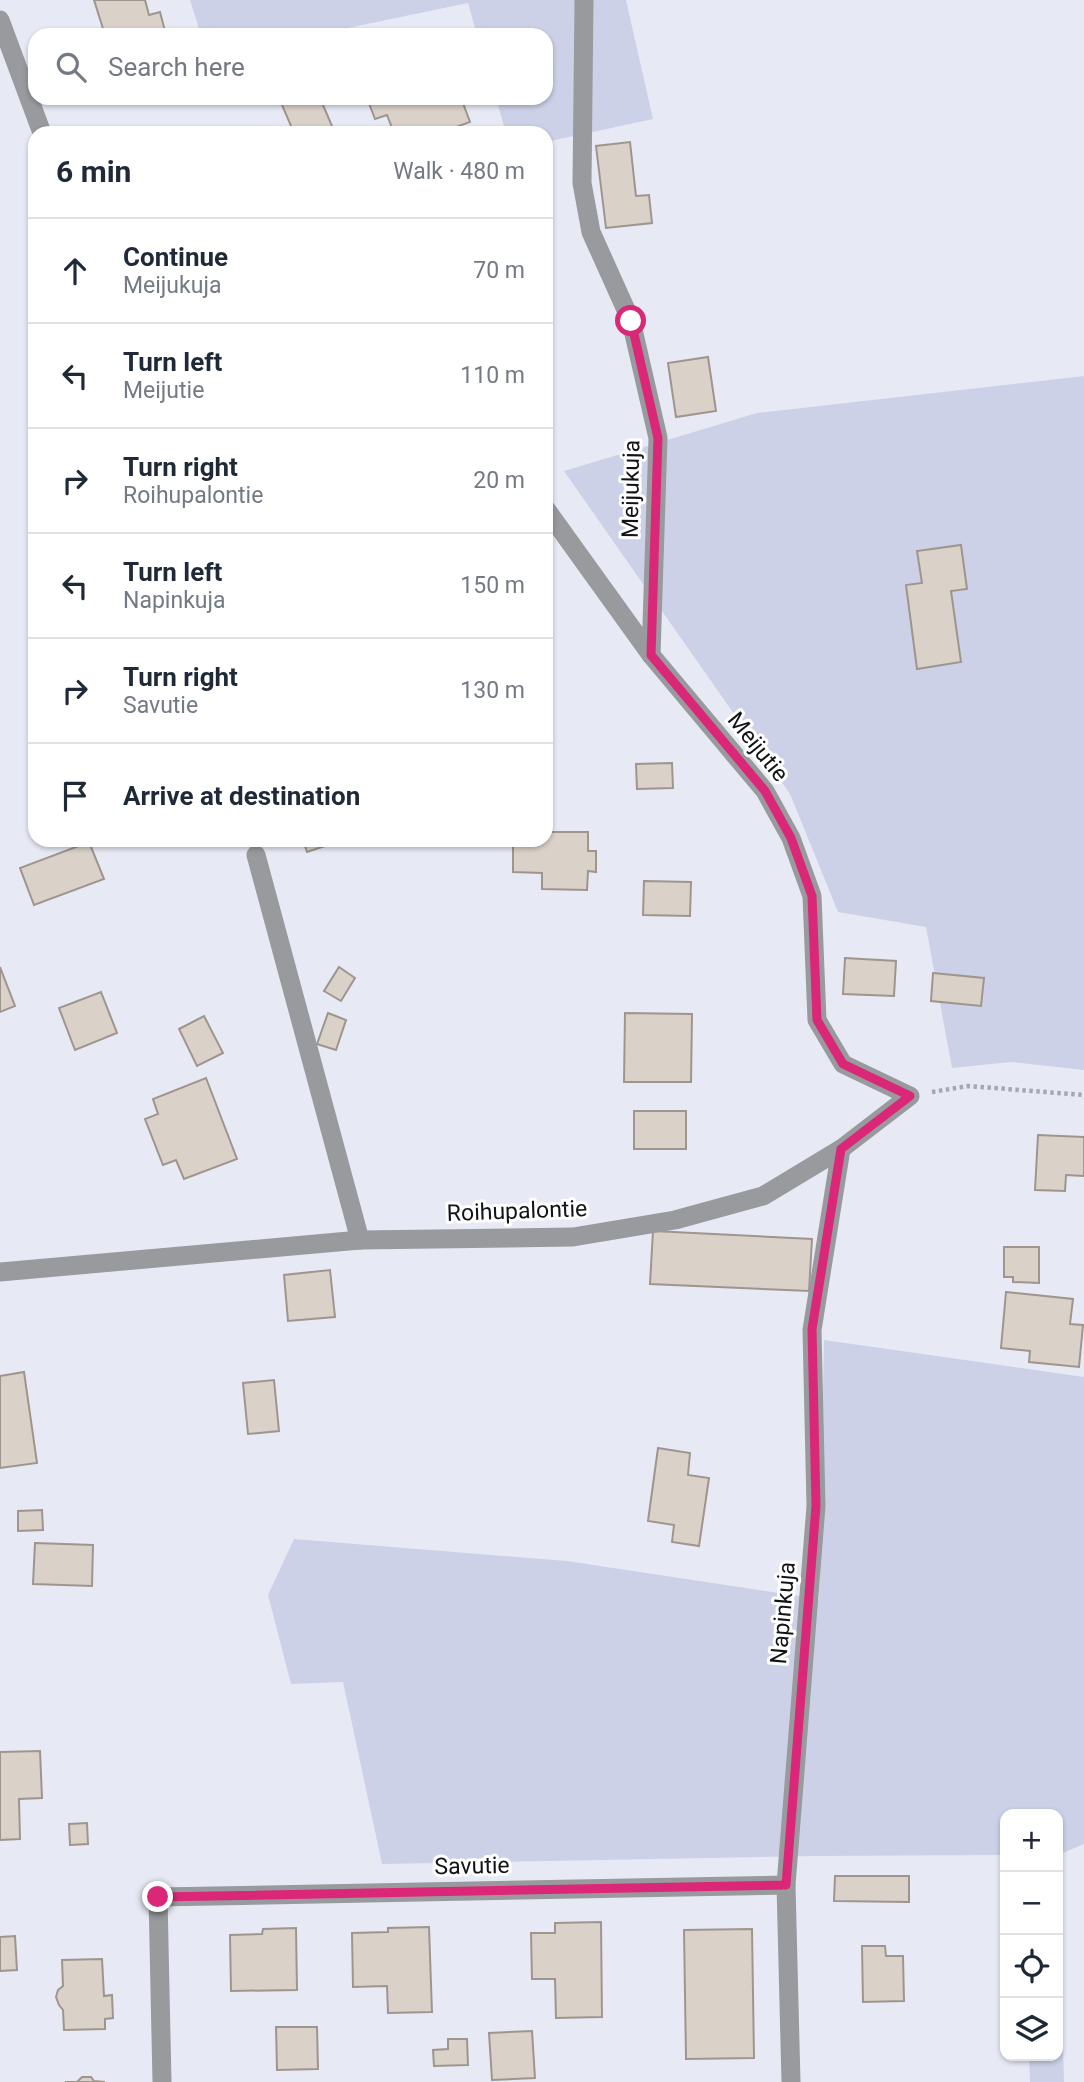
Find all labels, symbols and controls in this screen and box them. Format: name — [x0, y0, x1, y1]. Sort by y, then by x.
search box — [28, 28, 553, 105]
icon: search — [52, 48, 90, 86]
text: Search here — [108, 52, 245, 82]
text: 6 min — [56, 154, 131, 189]
text: Walk · 480 m — [393, 158, 525, 185]
text: Continue — [123, 242, 228, 272]
icon: ahead — [56, 252, 94, 290]
text: 70 m — [473, 257, 525, 284]
text: Meijukuja — [123, 272, 221, 299]
route start — [615, 305, 646, 336]
text: Turn left — [123, 347, 222, 377]
icon: left — [56, 357, 94, 395]
text: 110 m — [460, 362, 525, 389]
text: Meijutie — [123, 377, 204, 404]
street label: Meijukuja — [617, 440, 645, 538]
text: Turn right — [123, 452, 238, 482]
icon: right — [56, 462, 94, 500]
text: 20 m — [473, 467, 525, 494]
text: Roihupalontie — [123, 482, 263, 509]
text: Turn left — [123, 557, 222, 587]
icon: left — [56, 567, 94, 605]
text: 150 m — [460, 572, 525, 599]
text: Napinkuja — [123, 587, 225, 614]
text: Turn right — [123, 662, 238, 692]
icon: right — [56, 672, 94, 710]
text: 130 m — [460, 677, 525, 704]
text: Savutie — [123, 692, 198, 719]
street label: Meijutie — [722, 707, 794, 787]
icon: arrive — [56, 777, 94, 815]
text: Arrive at destination — [123, 781, 360, 811]
street label: Roihupalontie — [446, 1195, 588, 1227]
street label: Napinkuja — [765, 1561, 801, 1665]
map controls — [1000, 1809, 1063, 2061]
button: + — [1000, 1809, 1063, 1872]
street label: Savutie — [434, 1852, 510, 1880]
button: − — [1000, 1872, 1063, 1935]
route end — [142, 1881, 173, 1912]
button: locate — [1000, 1935, 1063, 1998]
button: layers — [1000, 1998, 1063, 2061]

